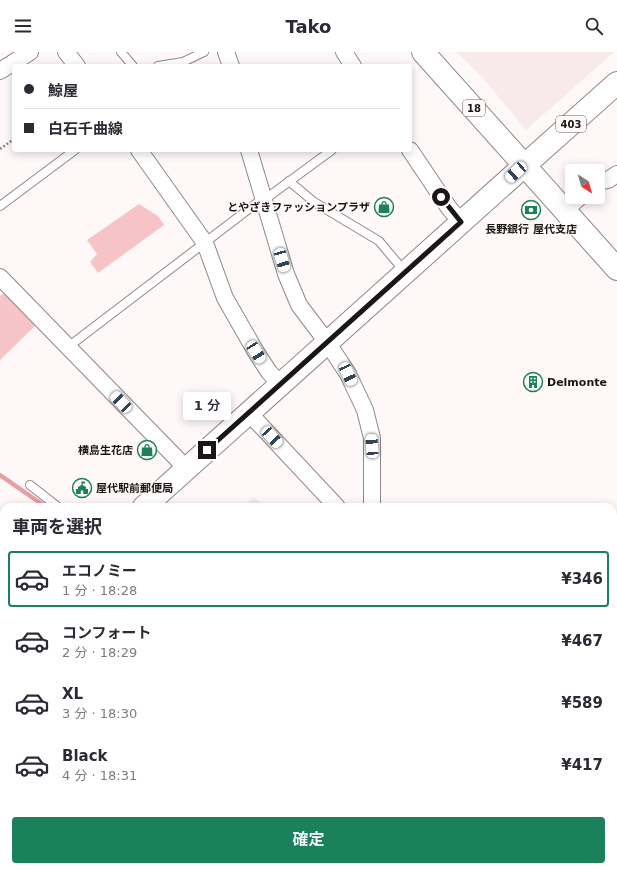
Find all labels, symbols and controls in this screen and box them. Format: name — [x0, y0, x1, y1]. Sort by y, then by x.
icon: menu — [12, 15, 34, 37]
icon: search — [583, 15, 605, 37]
text: Tako — [286, 16, 331, 37]
text: 鯨屋 — [48, 82, 78, 100]
road number: 18 — [463, 100, 485, 116]
road number: 403 — [556, 116, 586, 132]
text: 白石千曲線 — [48, 120, 123, 138]
car — [503, 160, 529, 184]
north arrow — [565, 164, 605, 204]
map controls — [565, 164, 605, 204]
route start — [432, 188, 450, 206]
shop icon: とやざきファッションプラザ — [373, 196, 395, 218]
bank icon: 長野銀行 屋代支店 — [520, 199, 542, 221]
place label: とやざきファッションプラザ — [227, 201, 370, 214]
place label: 長野銀行 屋代支店 — [485, 223, 577, 236]
car — [273, 247, 291, 273]
car — [244, 339, 268, 365]
car — [337, 361, 359, 387]
building icon: Delmonte — [522, 371, 544, 393]
place label: Delmonte — [547, 376, 607, 389]
car — [108, 389, 134, 415]
callout: 1 分 — [183, 392, 231, 420]
text: 1 分 — [194, 398, 220, 413]
car — [259, 424, 285, 450]
car — [365, 434, 379, 458]
shop icon: 横島生花店 — [136, 439, 158, 461]
route end — [198, 441, 216, 459]
place label: 横島生花店 — [78, 444, 133, 457]
public building icon: 屋代駅前郵便局 — [71, 477, 93, 499]
place label: 屋代駅前郵便局 — [96, 482, 173, 495]
text: 車両を選択 — [12, 516, 102, 537]
icon: car — [14, 561, 50, 597]
text: エコノミー — [62, 562, 137, 580]
text: ¥346 — [561, 570, 603, 588]
text: 1 分 · 18:28 — [62, 583, 137, 598]
icon: car — [14, 623, 50, 659]
text: コンフォート — [62, 624, 152, 642]
text: ¥467 — [561, 632, 603, 650]
text: 2 分 · 18:29 — [62, 645, 137, 660]
icon: car — [14, 685, 50, 721]
text: XL — [62, 685, 83, 703]
text: ¥589 — [561, 694, 603, 712]
text: 3 分 · 18:30 — [62, 706, 137, 721]
icon: car — [14, 747, 50, 783]
text: Black — [62, 747, 108, 765]
text: ¥417 — [561, 756, 603, 774]
text: 4 分 · 18:31 — [62, 768, 137, 783]
button: 確定 — [12, 817, 605, 863]

